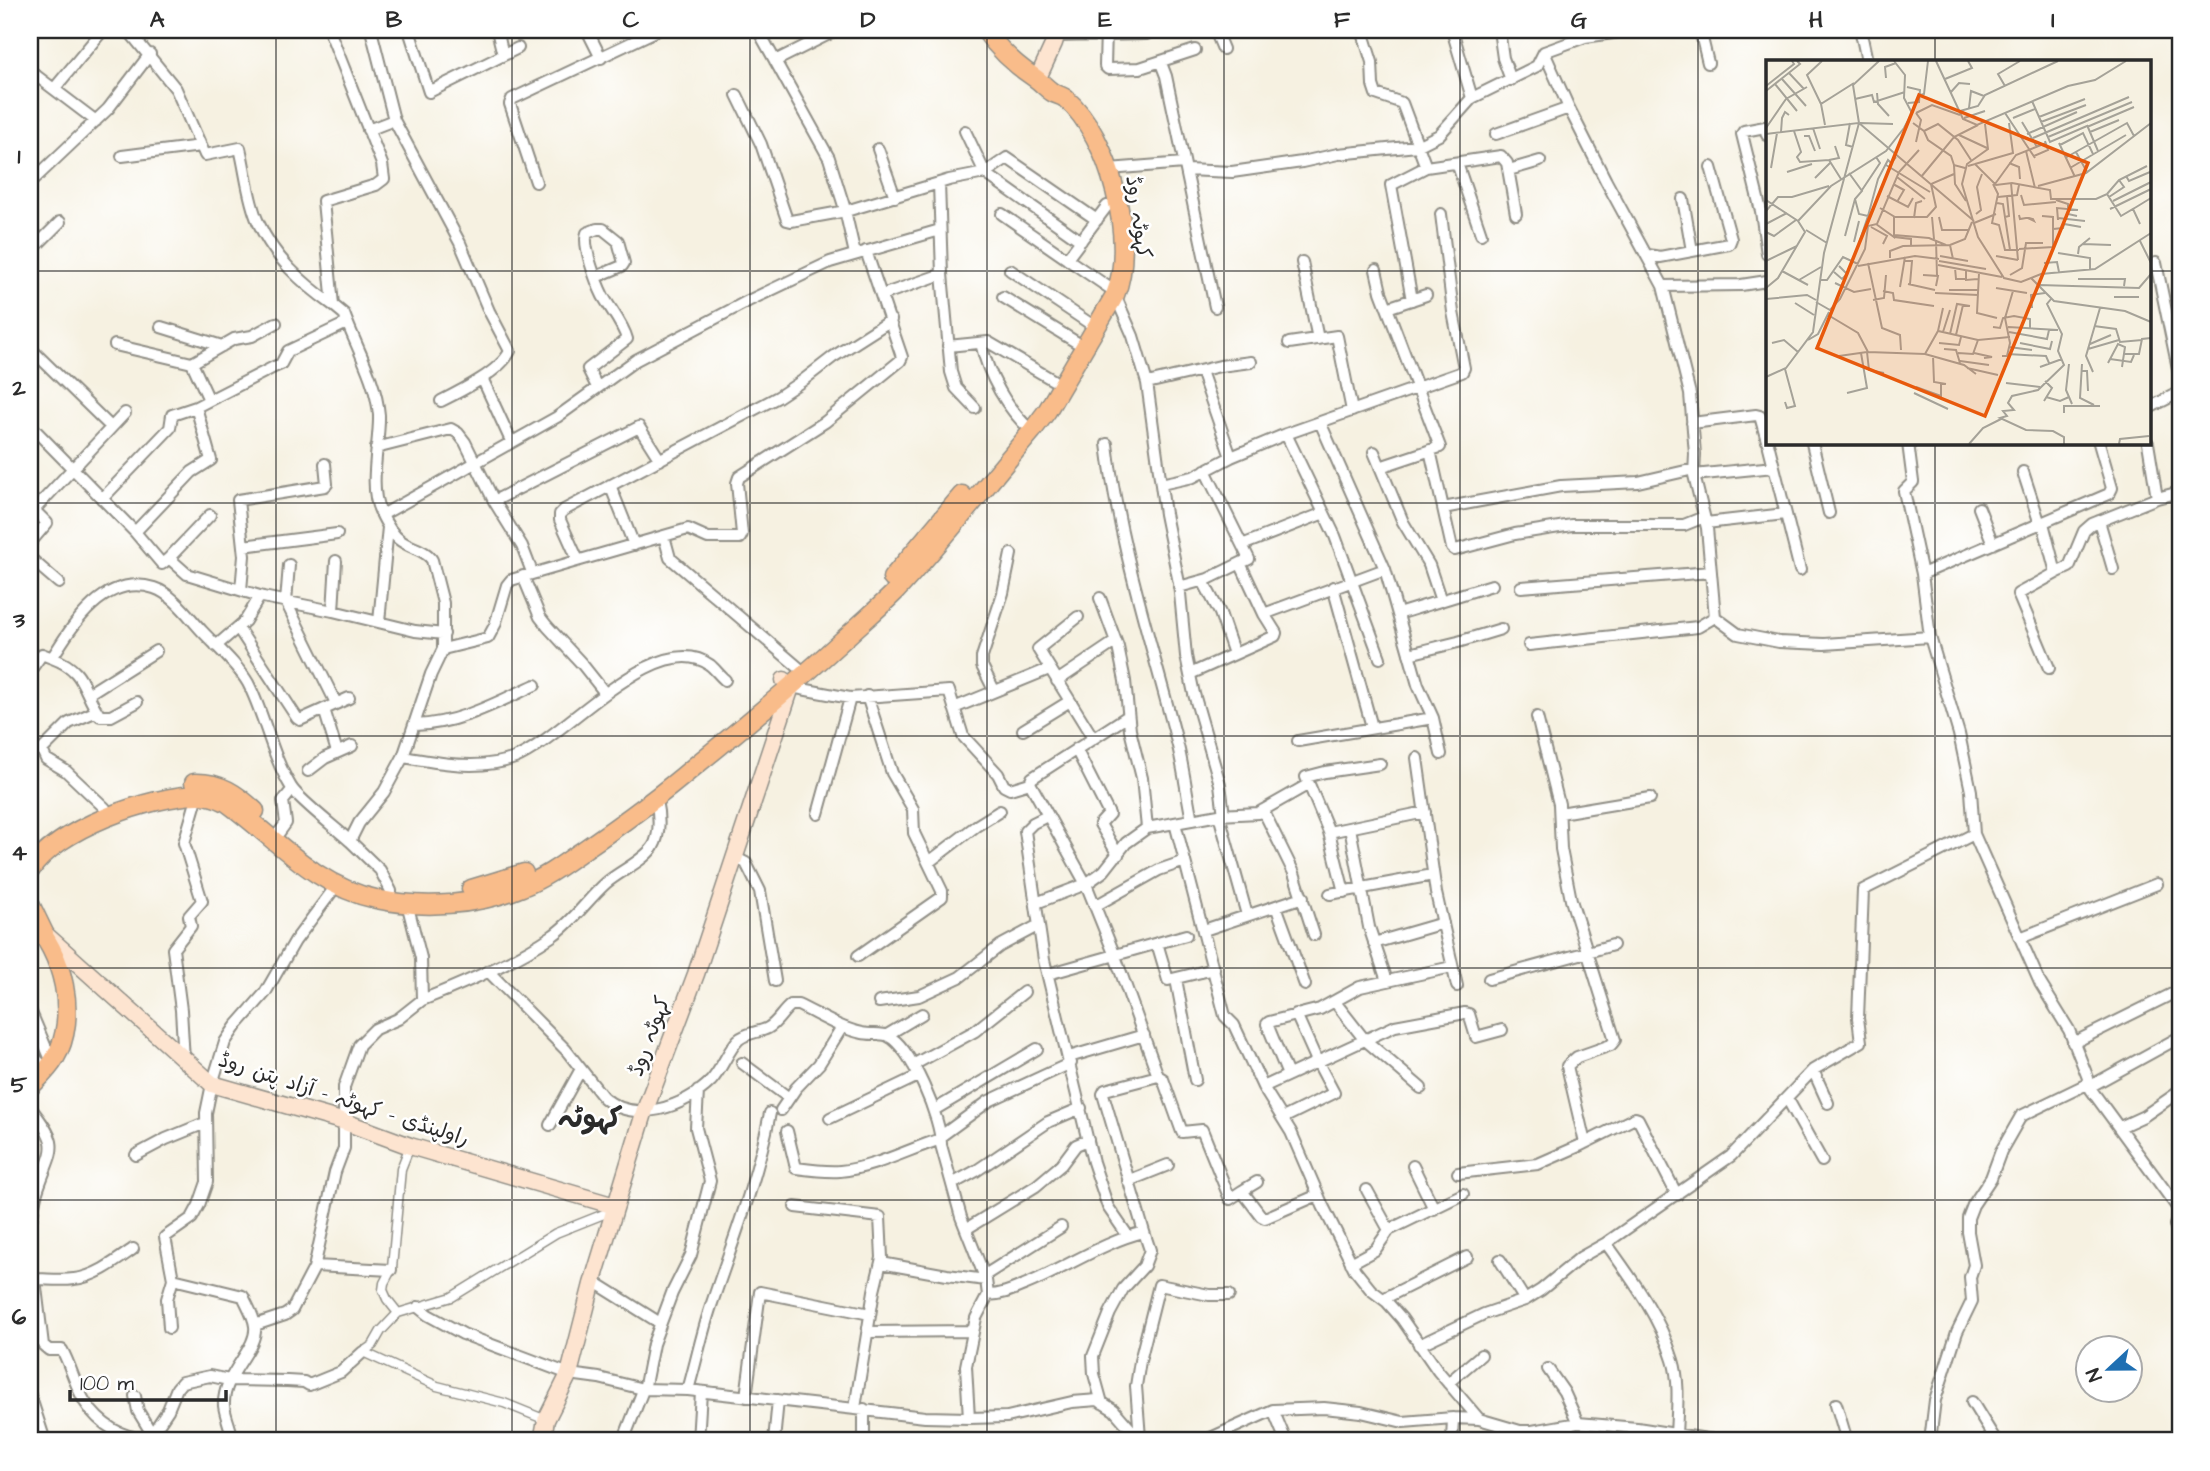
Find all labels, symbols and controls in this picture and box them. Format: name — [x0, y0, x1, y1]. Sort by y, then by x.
text: A — [150, 4, 165, 36]
text: B — [386, 4, 403, 36]
text: C — [623, 4, 640, 36]
text: D — [861, 4, 876, 36]
text: E — [1098, 4, 1112, 36]
text: F — [1334, 4, 1351, 36]
text: G — [1571, 4, 1587, 36]
text: H — [1809, 4, 1823, 36]
text: I — [2051, 4, 2055, 36]
inset map — [1766, 60, 2150, 444]
text: 1 — [18, 140, 21, 172]
street label: کہوٹہ روڈ — [1118, 174, 1159, 260]
text: 2 — [11, 372, 26, 404]
text: 3 — [12, 604, 25, 636]
text: 4 — [11, 837, 27, 869]
street label: کہوٹہ روڈ — [622, 992, 677, 1080]
street label: راولپنڈی - کہوٹہ - آزاد پتن روڈ — [215, 1045, 473, 1154]
text: 5 — [11, 1069, 28, 1101]
district label: کہوٹہ — [558, 1099, 623, 1138]
text: 6 — [12, 1301, 27, 1333]
north arrow — [2074, 1334, 2144, 1404]
scale bar — [70, 1359, 226, 1403]
text: N — [2080, 1364, 2109, 1385]
text: 100 m — [80, 1369, 135, 1398]

